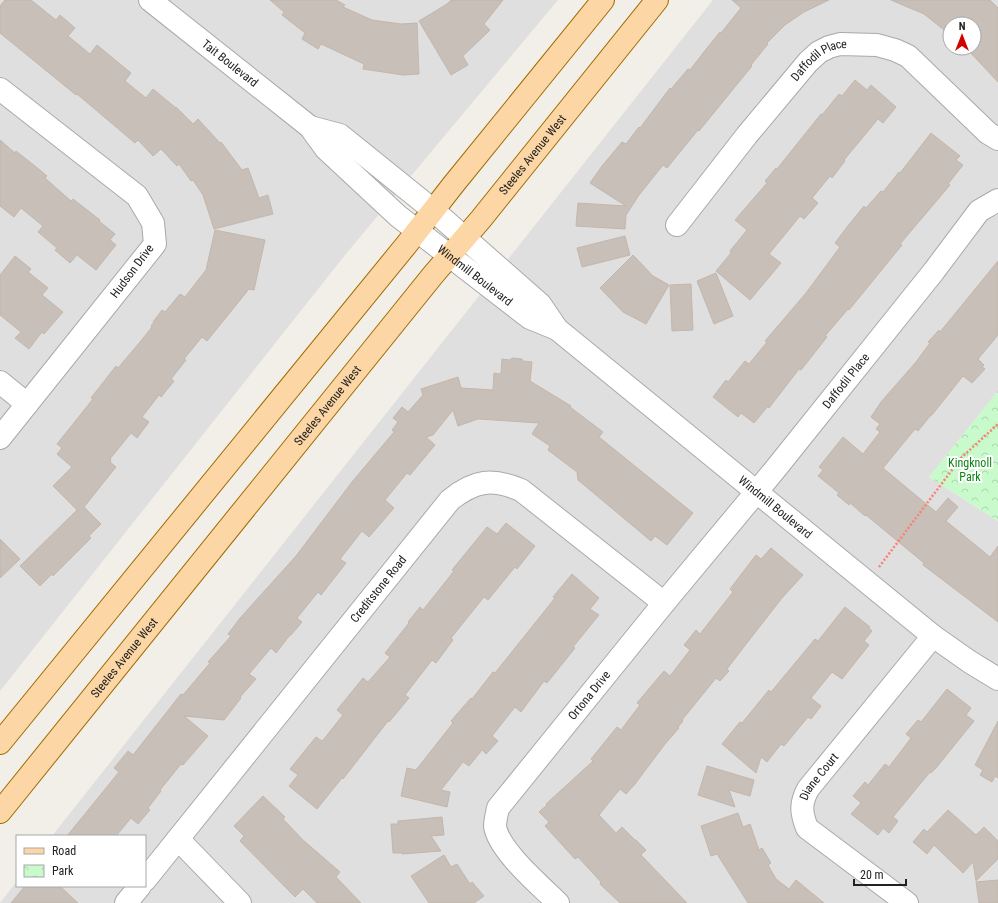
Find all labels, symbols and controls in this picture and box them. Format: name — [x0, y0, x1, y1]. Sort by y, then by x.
north arrow — [942, 16, 982, 56]
text: N — [959, 20, 966, 33]
street label: Tait Boulevard — [199, 37, 261, 90]
street label: Daffodil Place — [788, 37, 847, 84]
street label: Steeles Avenue West — [496, 112, 569, 198]
street label: Hudson Drive — [107, 241, 157, 300]
street label: Windmill Boulevard — [435, 242, 515, 309]
street label: Daffodil Place — [820, 350, 873, 411]
street label: Steeles Avenue West — [291, 363, 364, 448]
park label: Kingknoll Park — [948, 456, 992, 484]
street label: Windmill Boulevard — [736, 473, 815, 541]
street label: Creditstone Road — [348, 553, 409, 625]
street label: Steeles Avenue West — [88, 615, 161, 701]
street label: Ortona Drive — [565, 668, 613, 723]
street label: Diane Court — [797, 750, 842, 802]
legend — [16, 835, 146, 887]
text: Road — [52, 844, 76, 858]
scale bar — [854, 861, 906, 887]
text: Park — [52, 864, 74, 878]
text: 20 m — [860, 868, 884, 882]

